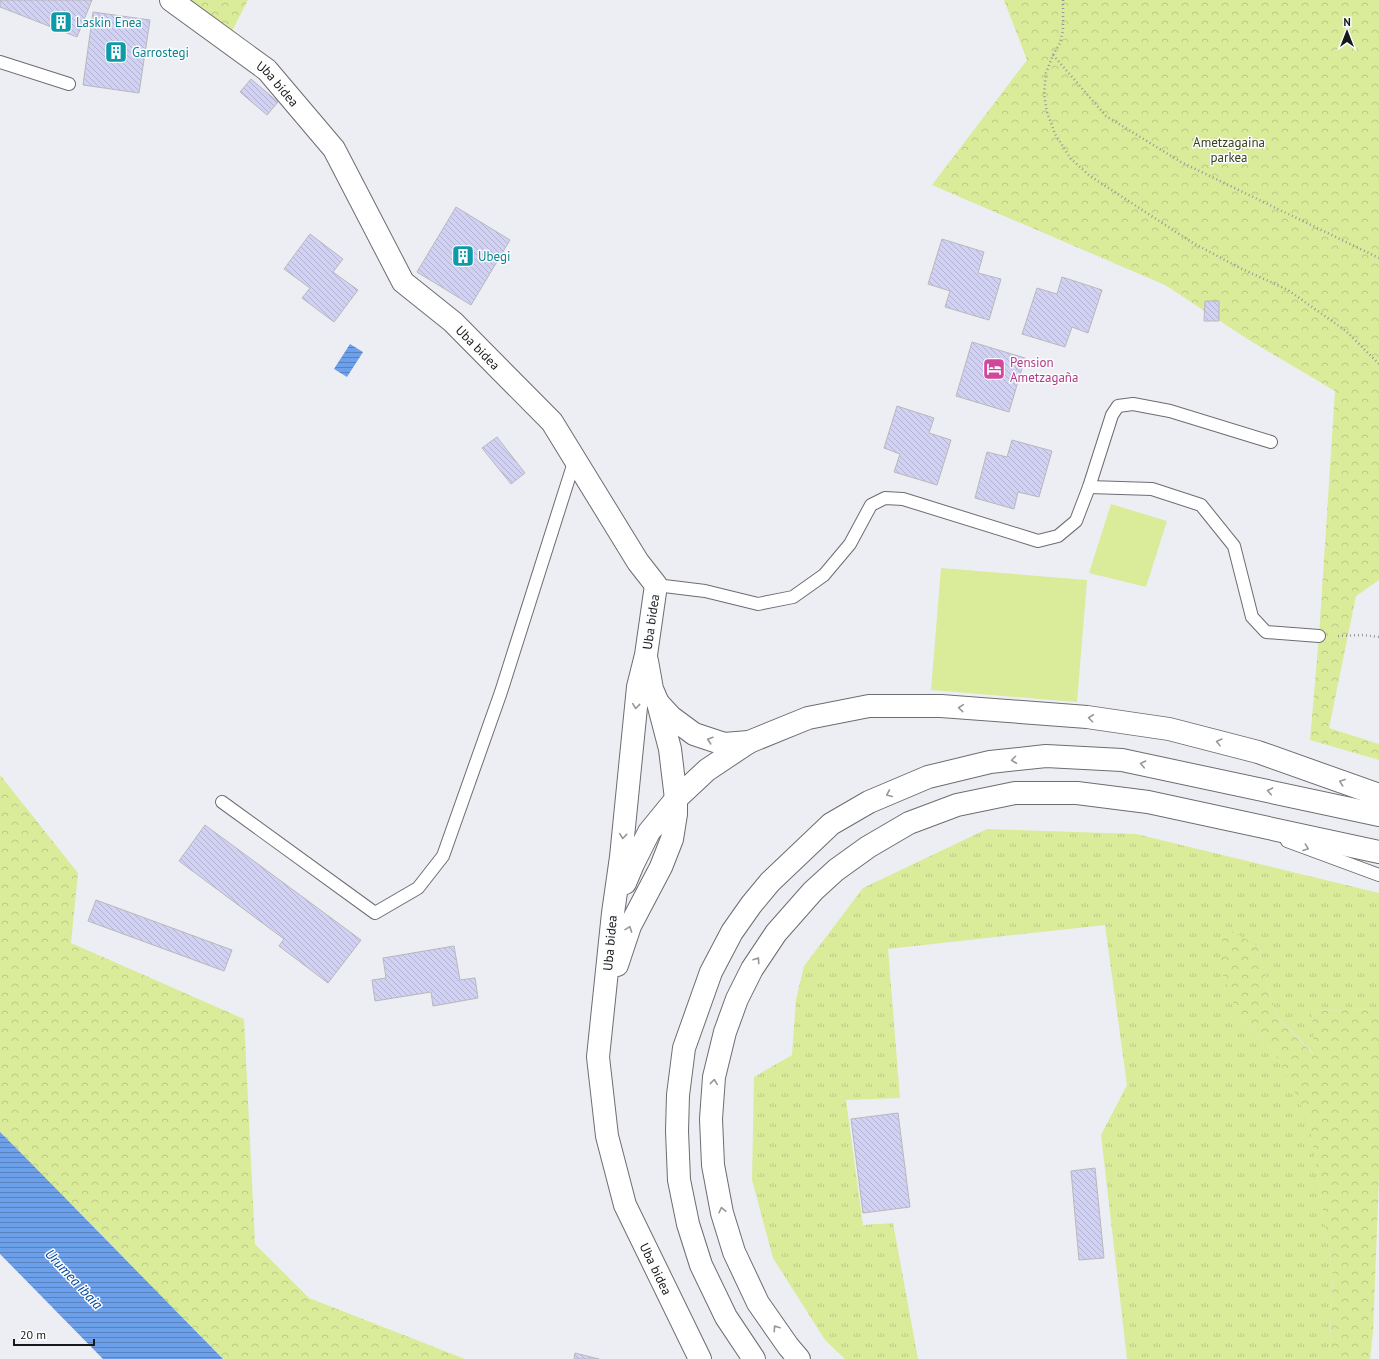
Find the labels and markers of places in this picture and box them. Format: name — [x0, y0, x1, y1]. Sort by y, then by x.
building icon: Laskin Enea — [48, 9, 74, 35]
place label: Laskin Enea — [76, 14, 142, 31]
building icon: Garrostegi — [103, 39, 129, 65]
place label: Garrostegi — [132, 44, 189, 61]
building icon: Ubegi — [450, 243, 476, 269]
place label: Ubegi — [478, 248, 510, 265]
place label: Pension Ametzagaña — [1010, 354, 1078, 386]
hotel icon: Pension Ametzagaña — [981, 356, 1007, 382]

